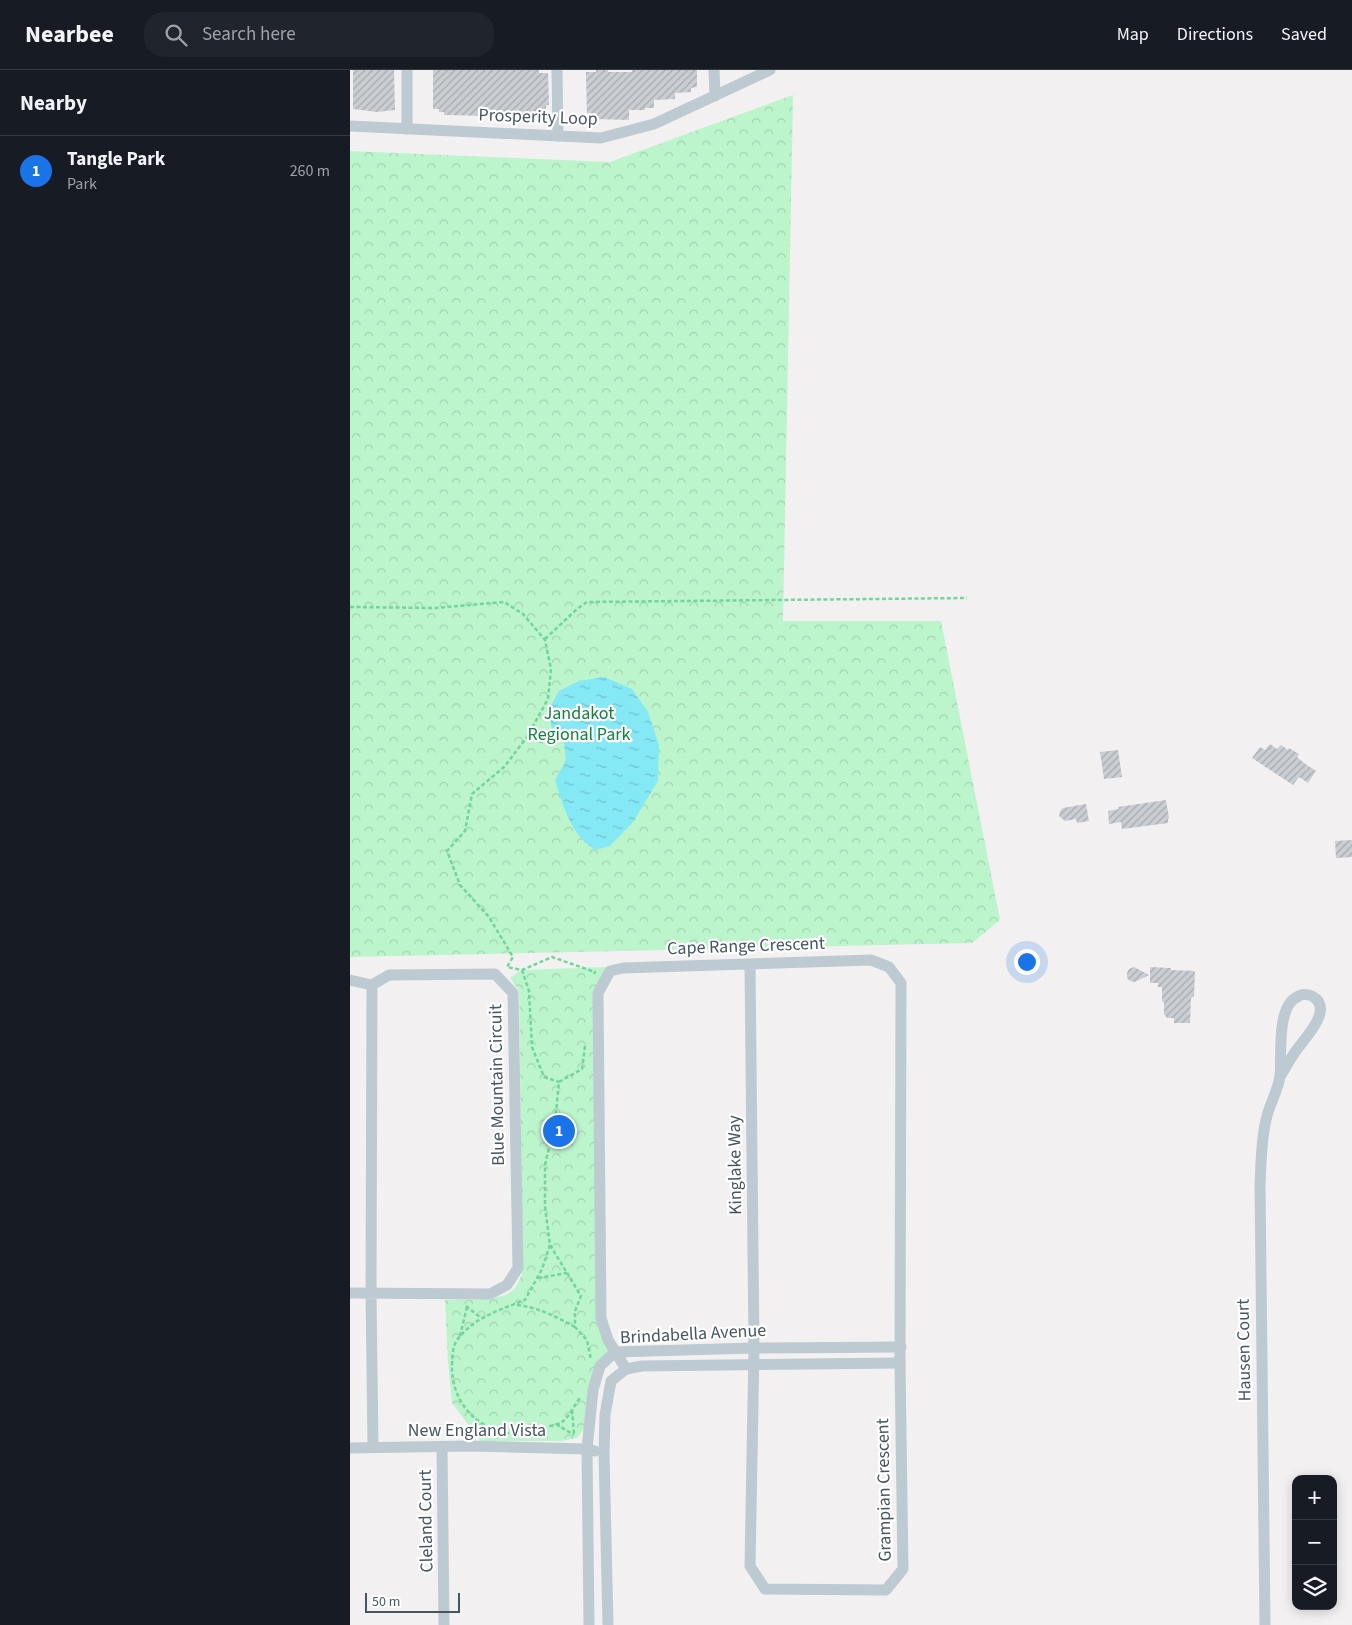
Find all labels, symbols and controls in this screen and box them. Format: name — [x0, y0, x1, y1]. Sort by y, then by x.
search box — [144, 12, 494, 57]
text: Nearbee — [25, 17, 114, 52]
icon: search — [162, 21, 190, 49]
text: Search here — [202, 21, 296, 48]
text: Map — [1117, 22, 1149, 47]
text: Directions — [1177, 22, 1253, 47]
text: Saved — [1281, 22, 1327, 47]
text: Nearby — [20, 88, 87, 118]
street label: Prosperity Loop — [478, 102, 598, 132]
text: Tangle Park — [67, 146, 165, 173]
text: 1 — [32, 160, 40, 182]
text: 260 m — [290, 160, 330, 182]
text: Park — [67, 173, 97, 195]
park label: Jandakot Regional Park — [528, 701, 630, 747]
street label: Cape Range Crescent — [667, 931, 825, 961]
your location — [1014, 949, 1040, 975]
street label: Blue Mountain Circuit — [483, 1004, 511, 1166]
pin: 1 — [543, 1112, 575, 1150]
street label: Kinglake Way — [722, 1114, 748, 1215]
street label: Hausen Court — [1231, 1298, 1257, 1402]
street label: Brindabella Avenue — [619, 1318, 767, 1350]
street label: New England Vista — [408, 1418, 546, 1443]
street label: Grampian Crescent — [870, 1418, 898, 1562]
street label: Cleland Court — [413, 1469, 439, 1573]
map controls — [1292, 1475, 1337, 1610]
button: + — [1292, 1475, 1337, 1520]
button: − — [1292, 1520, 1337, 1565]
button: layers — [1292, 1565, 1337, 1610]
scale bar — [365, 1590, 460, 1613]
text: 50 m — [372, 1592, 400, 1612]

